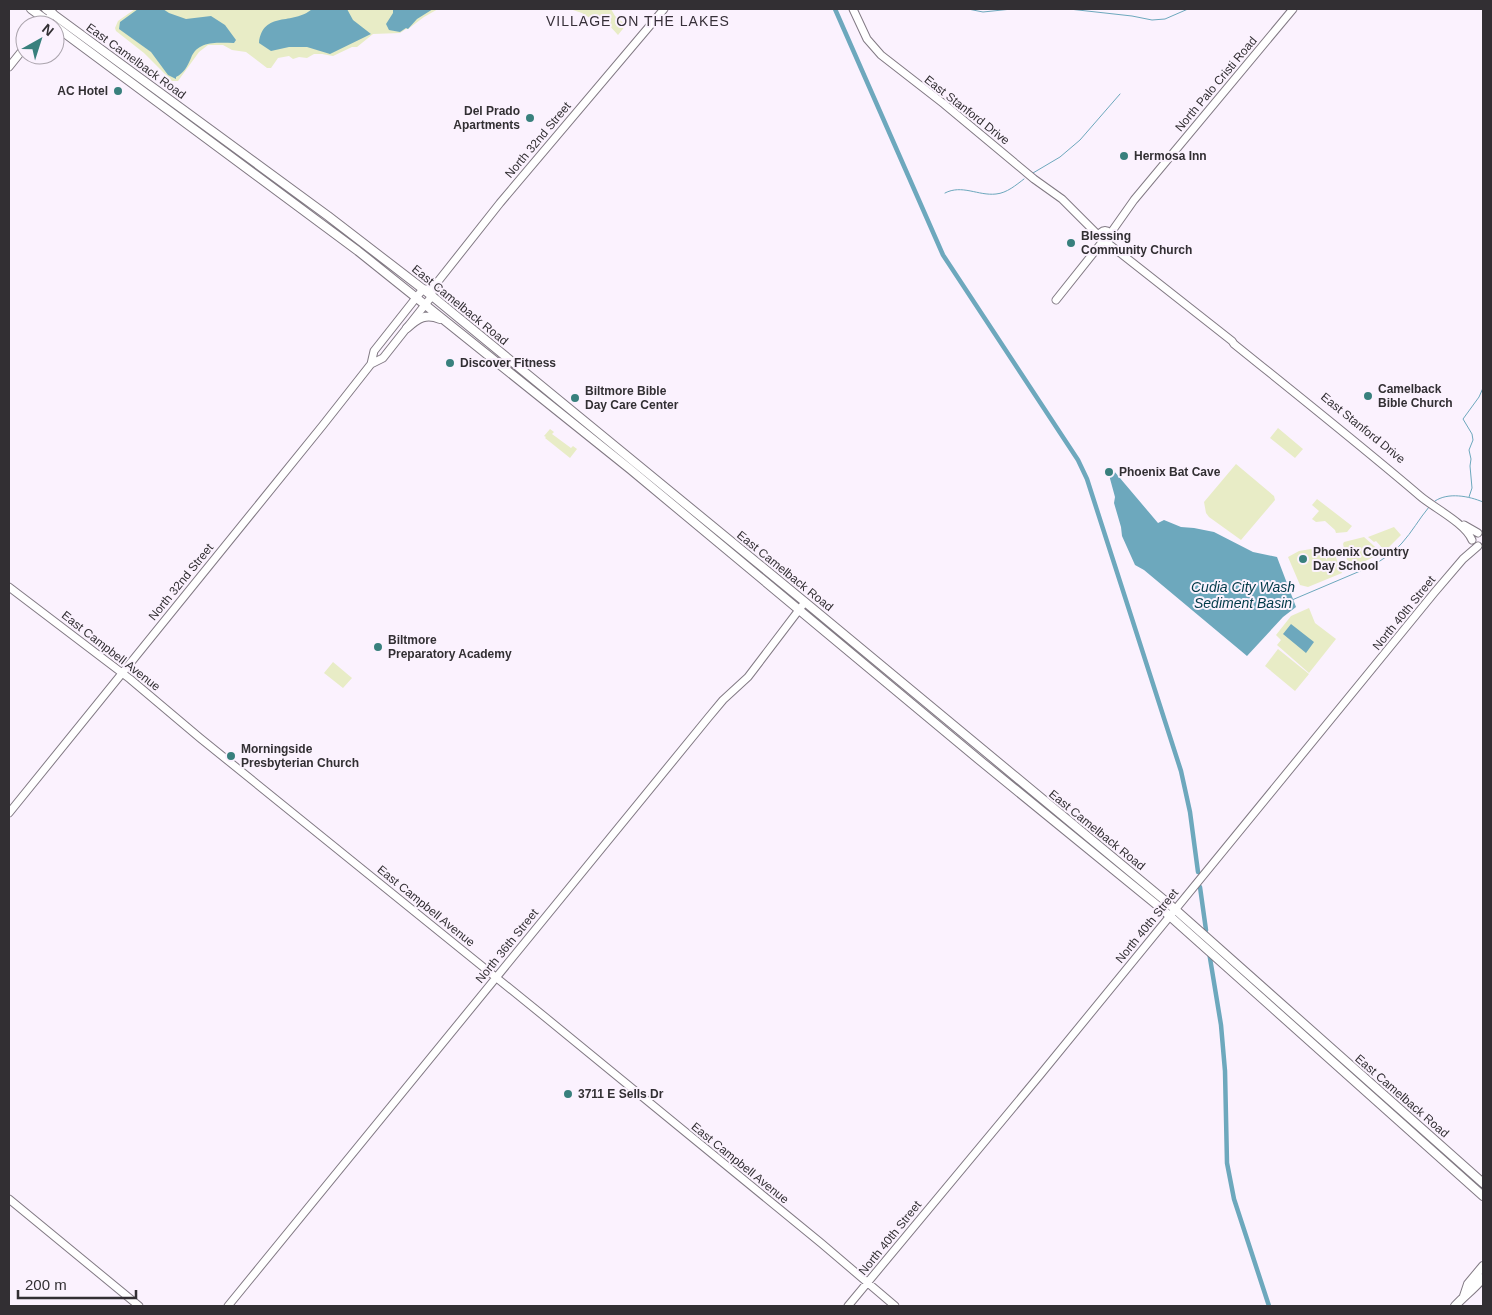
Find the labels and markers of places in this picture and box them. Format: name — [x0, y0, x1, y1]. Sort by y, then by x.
place label: AC Hotel — [57, 84, 108, 98]
marker: AC Hotel — [112, 85, 124, 97]
place label: Del Prado Apartments — [453, 104, 520, 132]
marker: Del Prado Apartments — [524, 112, 536, 124]
place label: Hermosa Inn — [1134, 149, 1207, 163]
marker: Hermosa Inn — [1118, 150, 1130, 162]
place label: Blessing Community Church — [1081, 229, 1192, 257]
marker: Blessing Community Church — [1065, 237, 1077, 249]
place label: Discover Fitness — [460, 356, 556, 370]
marker: Discover Fitness — [444, 357, 456, 369]
place label: Camelback Bible Church — [1378, 382, 1453, 410]
place label: Biltmore Bible Day Care Center — [585, 384, 679, 412]
marker: Camelback Bible Church — [1362, 390, 1374, 402]
marker: Biltmore Bible Day Care Center — [569, 392, 581, 404]
place label: Phoenix Bat Cave — [1119, 465, 1221, 479]
marker: Phoenix Bat Cave — [1103, 466, 1115, 478]
place label: Phoenix Country Day School — [1313, 545, 1409, 573]
marker: Phoenix Country Day School — [1297, 553, 1309, 565]
place label: Biltmore Preparatory Academy — [388, 633, 512, 661]
marker: Biltmore Preparatory Academy — [372, 641, 384, 653]
place label: Morningside Presbyterian Church — [241, 742, 359, 770]
marker: Morningside Presbyterian Church — [225, 750, 237, 762]
place label: 3711 E Sells Dr — [578, 1087, 664, 1101]
marker: 3711 E Sells Dr — [562, 1088, 574, 1100]

